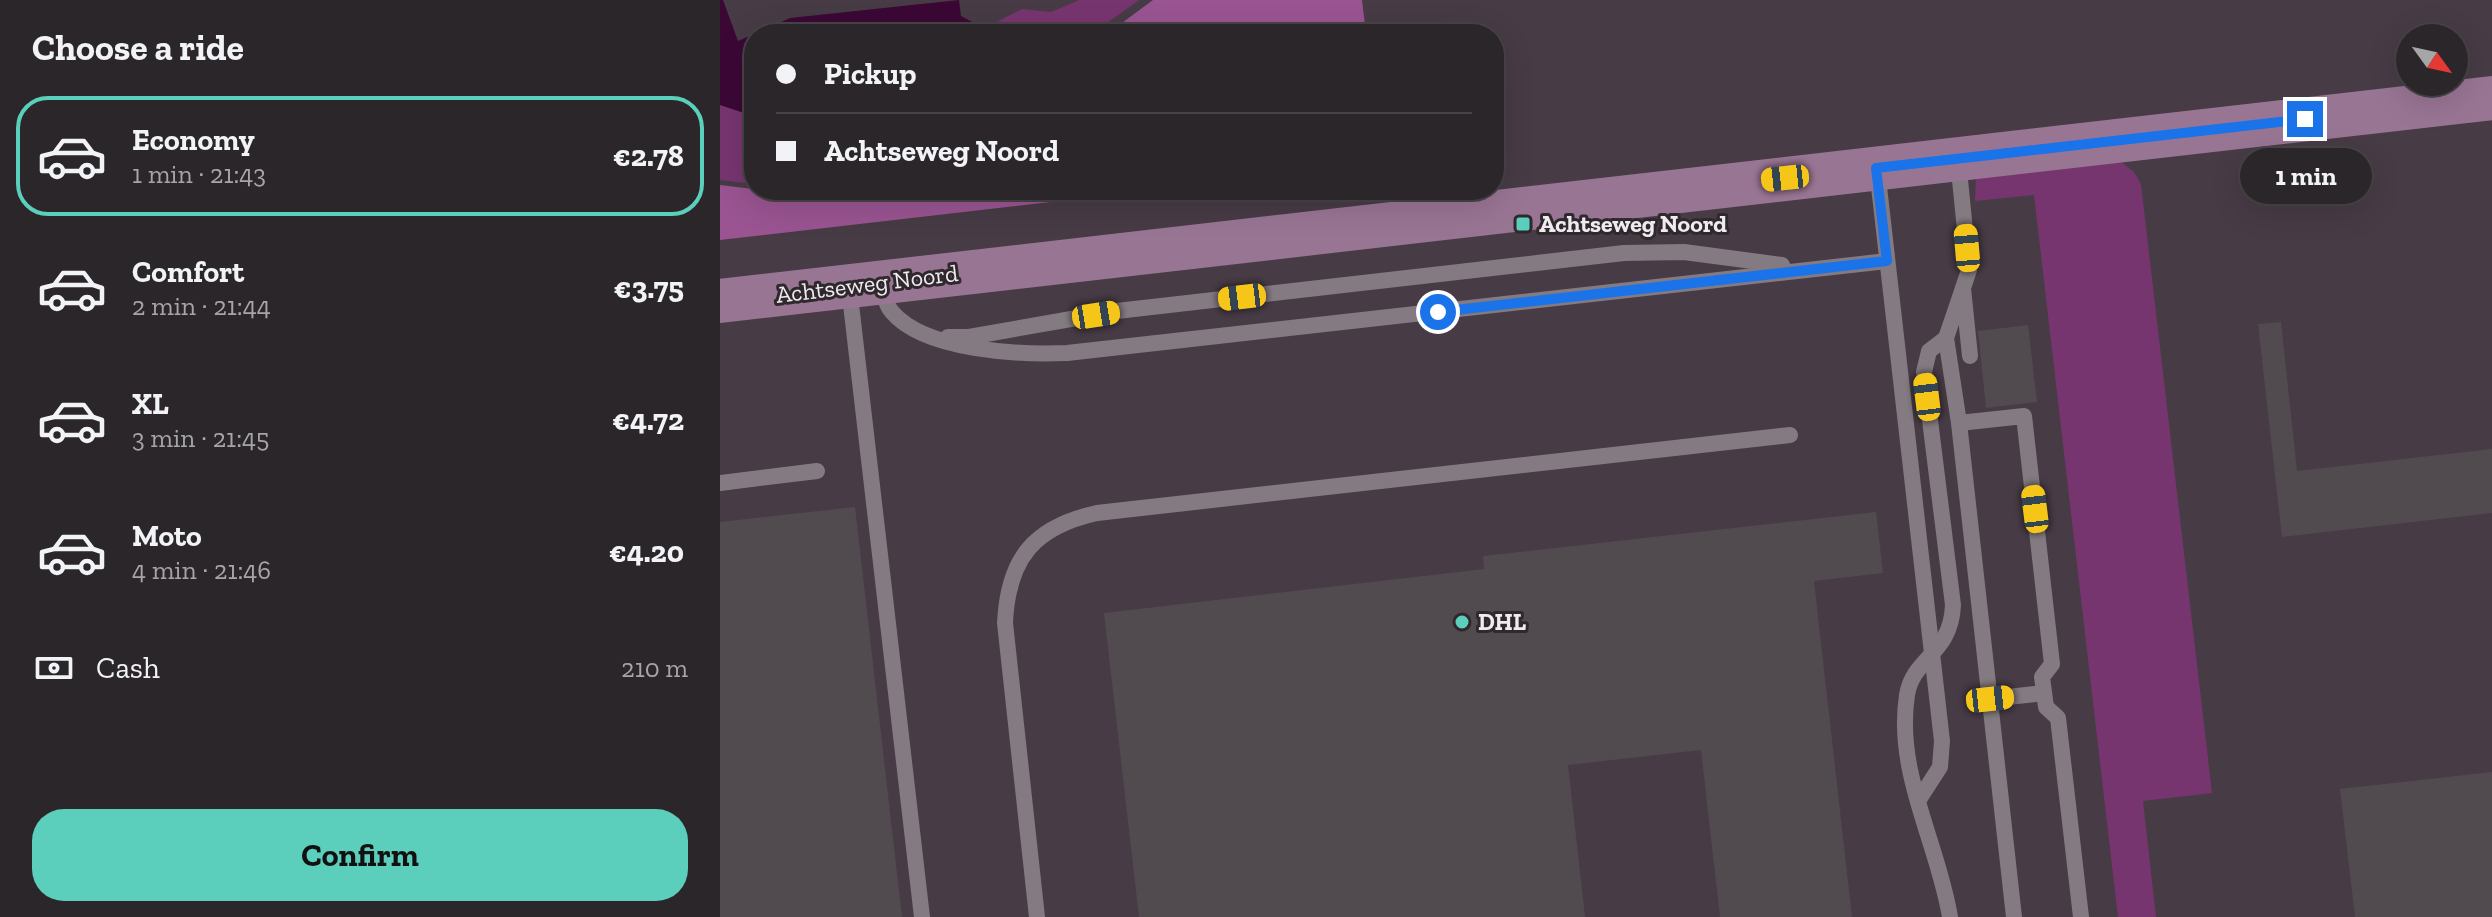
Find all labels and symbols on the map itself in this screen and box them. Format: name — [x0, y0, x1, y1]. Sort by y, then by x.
north arrow — [2396, 24, 2468, 96]
route end — [2287, 101, 2323, 137]
callout: 1 min — [2239, 147, 2371, 203]
car — [1760, 164, 1810, 192]
place label: Achtseweg Noord — [1539, 209, 1727, 238]
marker: Achtseweg Noord — [1514, 215, 1532, 233]
car — [1953, 223, 1981, 273]
street label: Achtseweg Noord — [774, 258, 960, 309]
car — [1217, 282, 1267, 312]
route start — [1420, 294, 1456, 330]
car — [1070, 299, 1122, 331]
car — [1912, 372, 1942, 422]
car — [2020, 484, 2050, 534]
place label: DHL — [1478, 607, 1527, 636]
marker: DHL — [1453, 613, 1471, 631]
car — [1965, 685, 2015, 713]

